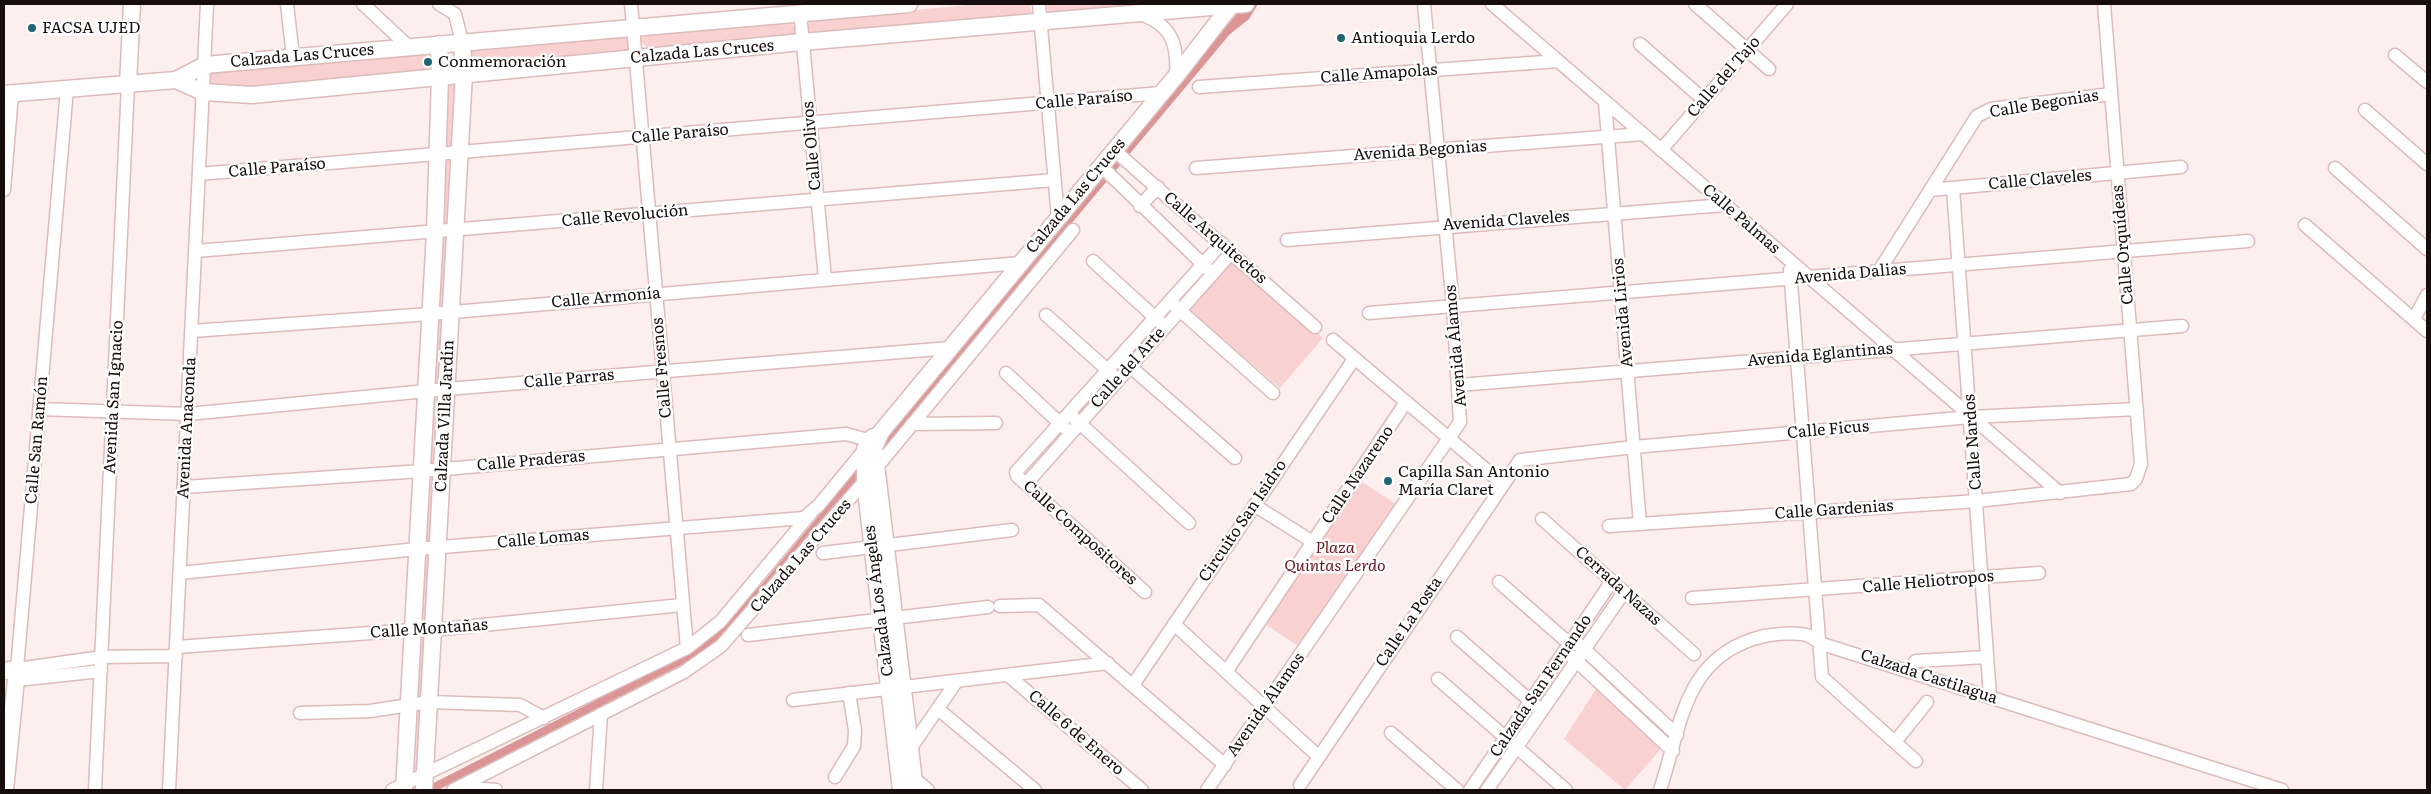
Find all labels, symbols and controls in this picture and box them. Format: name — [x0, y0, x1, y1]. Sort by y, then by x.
place label: FACSA UJED — [42, 18, 140, 38]
marker: FACSA UJED — [26, 22, 38, 34]
place label: Antioquia Lerdo — [1351, 28, 1475, 48]
marker: Antioquia Lerdo — [1335, 32, 1347, 44]
street label: Calle del Tajo — [1684, 32, 1764, 122]
street label: Calzada Las Cruces — [629, 36, 775, 68]
street label: Calzada Las Cruces — [229, 40, 375, 72]
place label: Conmemoración — [438, 52, 566, 72]
marker: Conmemoración — [422, 56, 434, 68]
street label: Calle Amapolas — [1320, 60, 1438, 88]
street label: Calle Paraíso — [1034, 86, 1134, 114]
street label: Calle Begonias — [1988, 86, 2100, 122]
street label: Calle Olivos — [799, 101, 825, 191]
street label: Calle Paraíso — [630, 120, 730, 148]
street label: Calzada Las Cruces — [1022, 135, 1130, 257]
street label: Avenida Begonias — [1353, 137, 1487, 165]
street label: Calle Paraíso — [227, 154, 327, 182]
street label: Calle Claveles — [1988, 166, 2092, 194]
street label: Calle Palmas — [1698, 180, 1784, 258]
street label: Calle Orquídeas — [2108, 184, 2138, 306]
street label: Calle Arquitectos — [1159, 188, 1271, 288]
street label: Calle Revolución — [561, 201, 689, 231]
street label: Avenida Claveles — [1442, 207, 1570, 235]
street label: Avenida Lirios — [1609, 257, 1637, 369]
street label: Avenida Dalias — [1793, 260, 1907, 288]
street label: Calle Armonía — [550, 284, 662, 312]
street label: Avenida Álamos — [1441, 284, 1471, 408]
street label: Calle Fresnos — [648, 317, 676, 419]
street label: Avenida San Ignacio — [100, 320, 128, 474]
street label: Calle del Arte — [1087, 324, 1169, 412]
street label: Calzada Villa Jardín — [431, 339, 459, 493]
street label: Avenida Eglantinas — [1746, 339, 1894, 371]
street label: Avenida Anaconda — [174, 357, 200, 499]
street label: Calle Parras — [523, 365, 615, 393]
street label: Calle San Ramón — [22, 375, 52, 505]
street label: Calle Nardos — [1960, 393, 1986, 491]
street label: Calle Ficus — [1786, 417, 1870, 443]
street label: Calle Nazareno — [1318, 422, 1398, 528]
street label: Calle Praderas — [476, 447, 586, 475]
street label: Circuito San Isidro — [1195, 456, 1291, 586]
place label: Capilla San Antonio María Claret — [1398, 462, 1549, 500]
marker: Capilla San Antonio María Claret — [1382, 475, 1394, 487]
street label: Calle Compositores — [1019, 477, 1141, 589]
street label: Calzada Las Cruces — [746, 495, 856, 617]
street label: Calle Gardenias — [1774, 496, 1894, 524]
street label: Calzada Los Ángeles — [860, 524, 898, 678]
street label: Calle Lomas — [496, 525, 590, 553]
park label: Plaza Quintas Lerdo — [1284, 538, 1386, 576]
street label: Cerrada Nazas — [1571, 542, 1665, 630]
street label: Calle Heliotropos — [1861, 567, 1995, 597]
street label: Calle La Posta — [1372, 573, 1446, 671]
street label: Calzada San Fernando — [1486, 611, 1596, 761]
street label: Calle Montañas — [370, 615, 488, 643]
street label: Calzada Castilagua — [1858, 646, 2000, 708]
street label: Avenida Álamos — [1223, 649, 1309, 761]
street label: Calle 6 de Enero — [1024, 686, 1128, 780]

